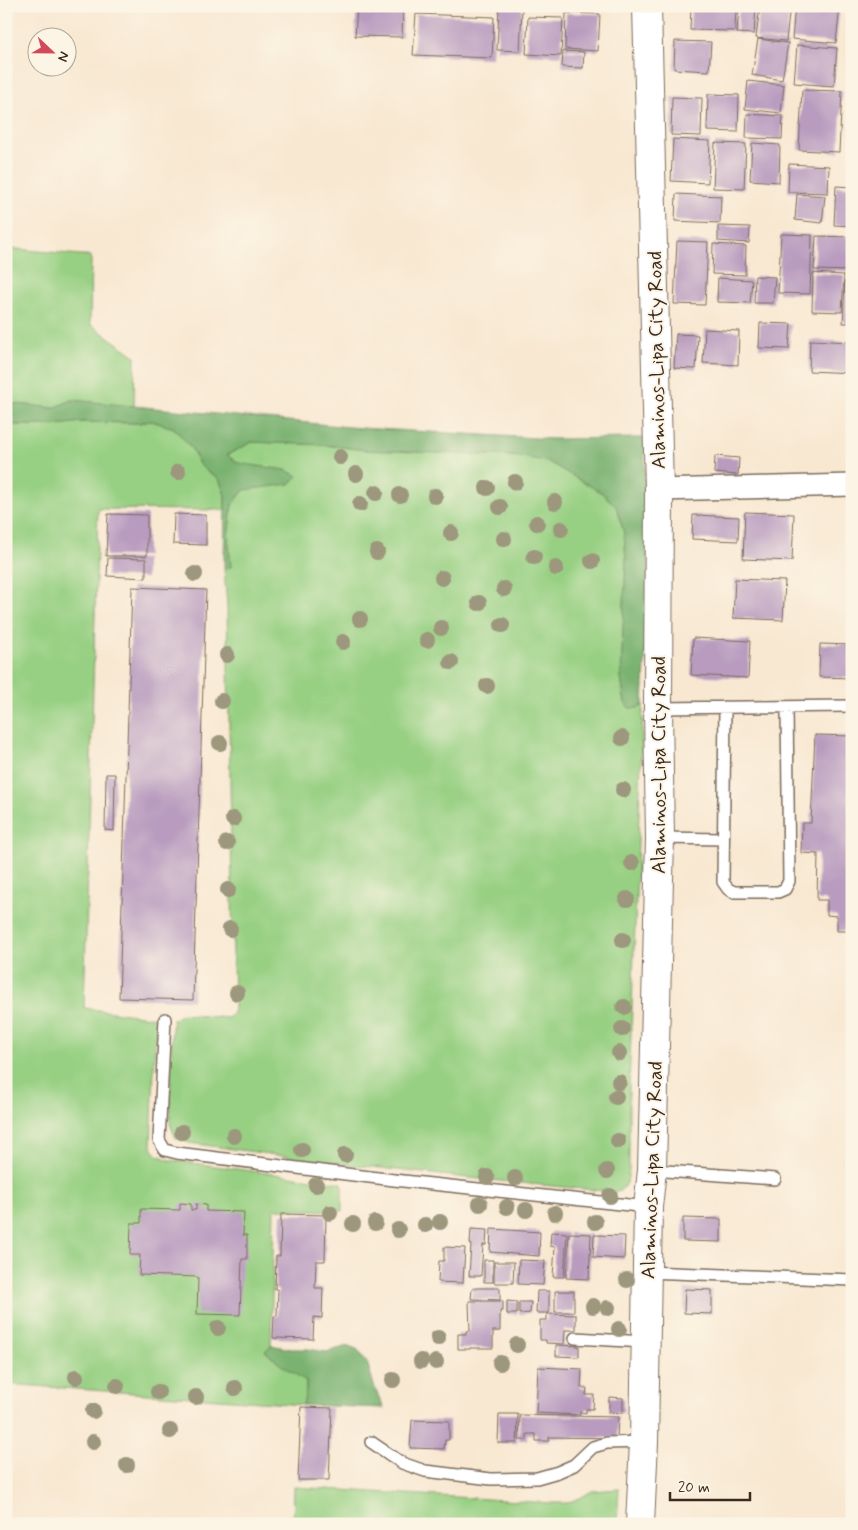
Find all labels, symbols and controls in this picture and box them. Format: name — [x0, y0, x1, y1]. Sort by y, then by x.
north arrow — [28, 28, 78, 78]
text: N — [53, 49, 73, 64]
street label: Alaminos-Lipa City Road — [642, 251, 673, 469]
street label: Alaminos-Lipa City Road — [646, 656, 673, 874]
street label: Alaminos-Lipa City Road — [635, 1061, 670, 1279]
scale bar — [670, 1470, 750, 1502]
text: 20 m — [678, 1478, 710, 1498]

